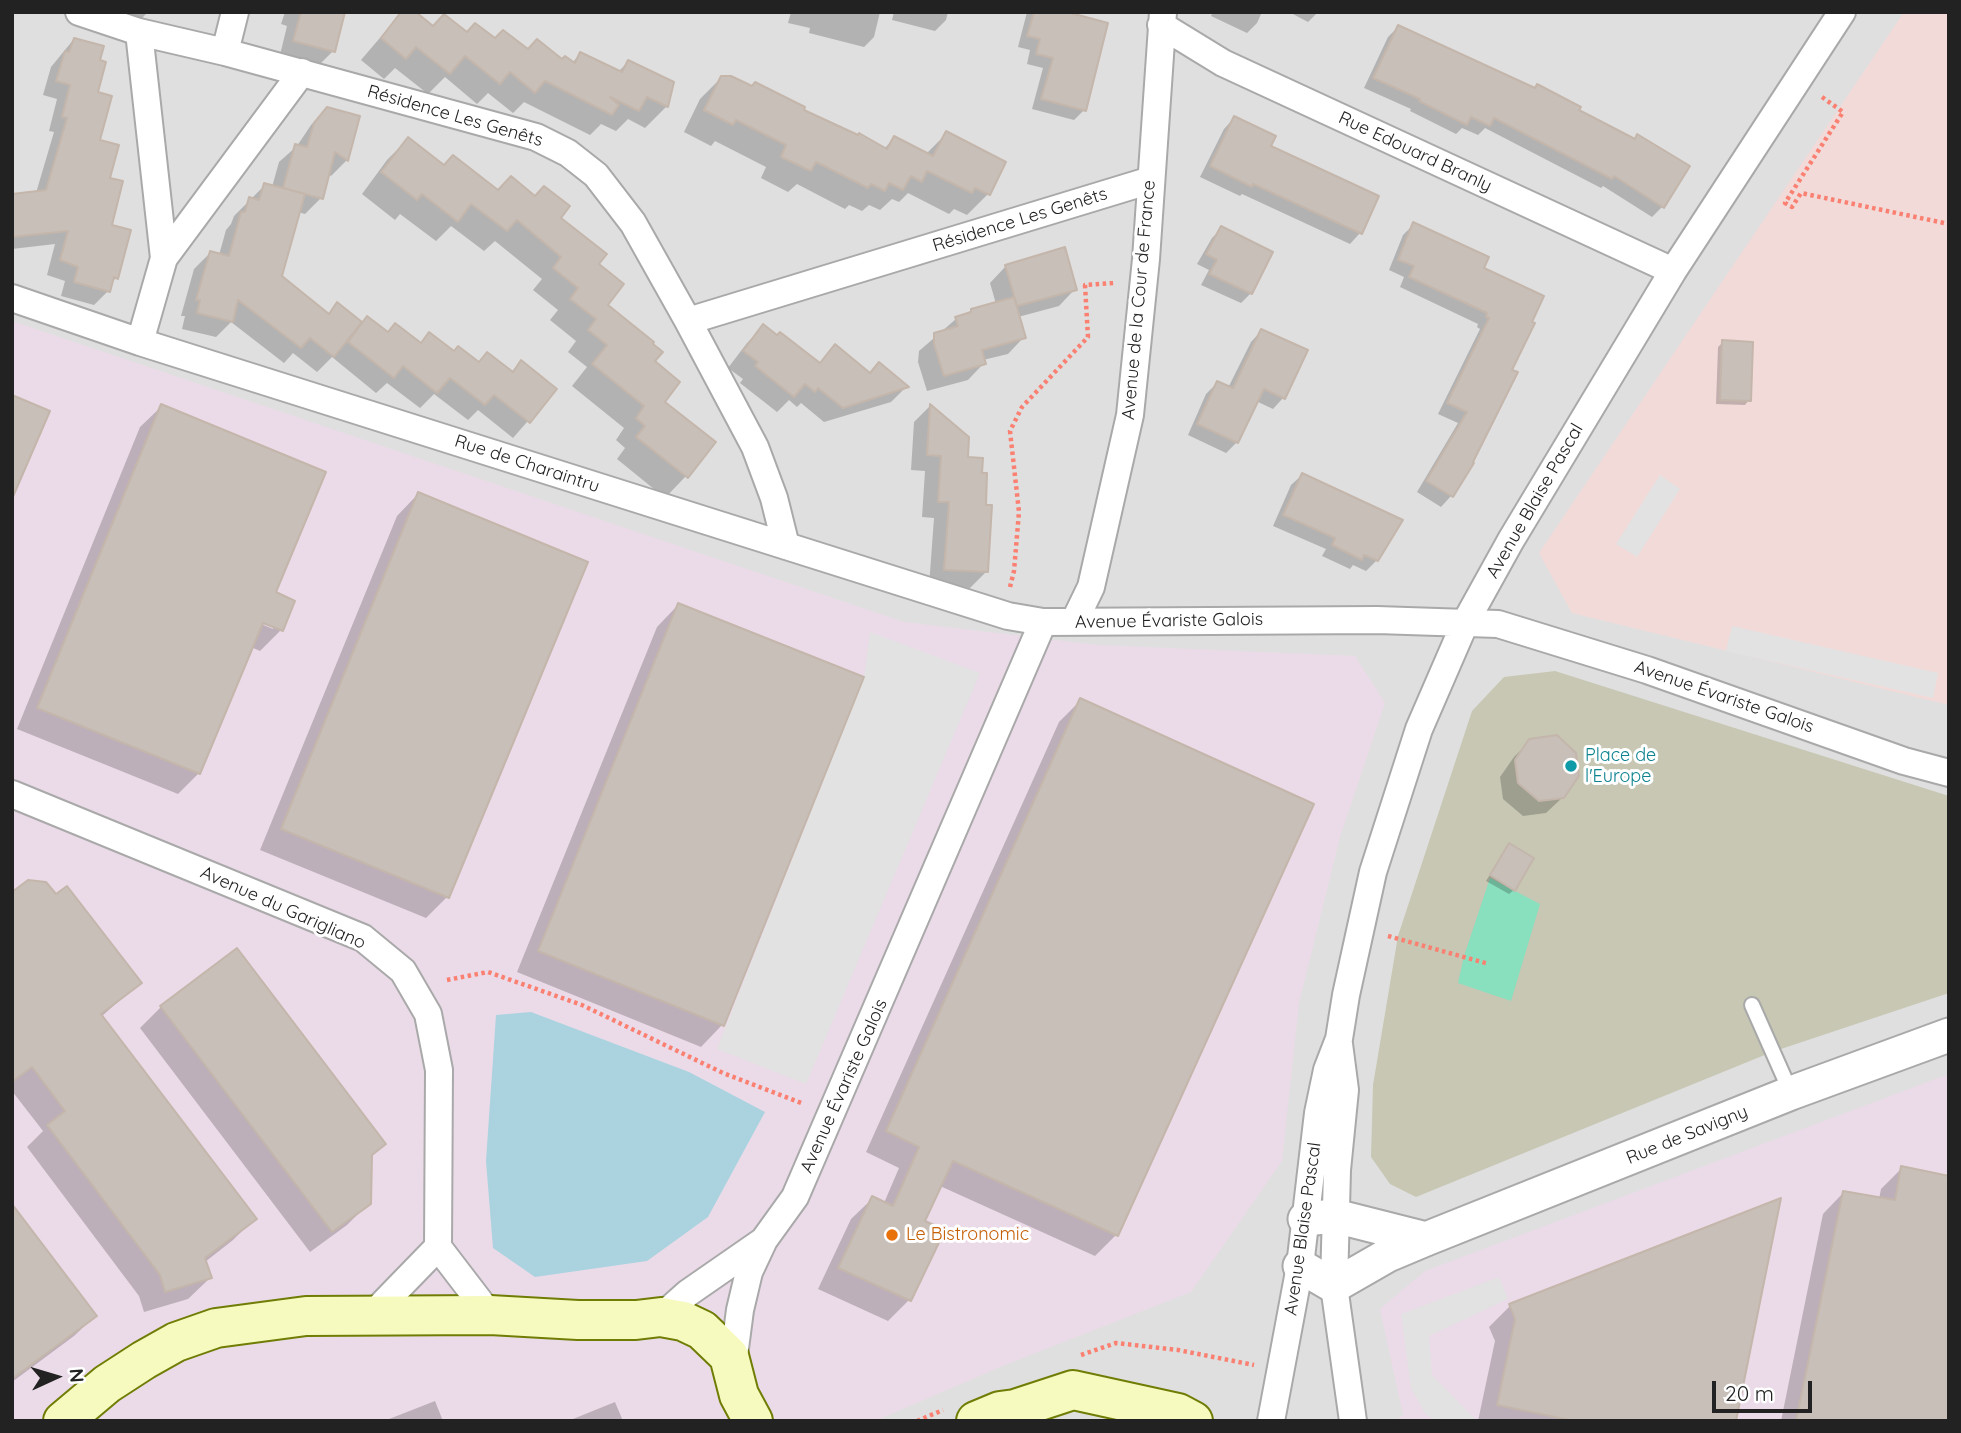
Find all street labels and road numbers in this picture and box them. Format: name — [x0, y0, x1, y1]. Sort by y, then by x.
street label: Résidence Les Genêts — [365, 81, 545, 151]
street label: Rue Edouard Branly — [1335, 107, 1495, 197]
street label: Avenue de la Cour de France — [1118, 179, 1160, 421]
street label: Résidence Les Genêts — [930, 183, 1110, 257]
street label: Avenue Blaise Pascal — [1482, 420, 1588, 582]
street label: Rue de Charaintru — [452, 430, 602, 498]
street label: Avenue Évariste Galois — [1075, 609, 1263, 633]
street label: Avenue Évariste Galois — [1632, 656, 1816, 738]
street label: Avenue du Garigliano — [197, 862, 369, 954]
street label: Avenue Évariste Galois — [796, 996, 892, 1176]
street label: Rue de Savigny — [1623, 1101, 1751, 1169]
street label: Avenue Blaise Pascal — [1280, 1141, 1326, 1317]

